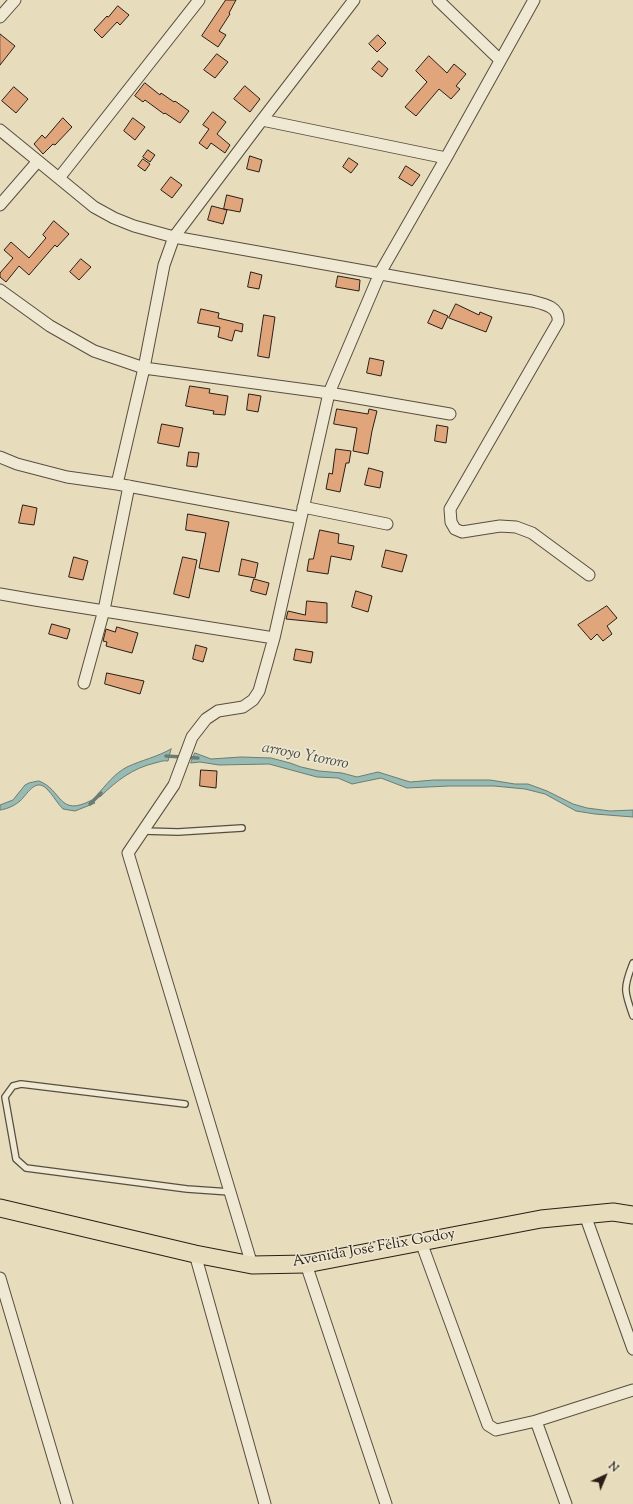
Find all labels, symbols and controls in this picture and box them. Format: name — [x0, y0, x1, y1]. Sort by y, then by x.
water label: arroyo Ytororo — [260, 739, 350, 775]
street label: Avenida José Félix Godoy — [291, 1226, 457, 1272]
north arrow — [585, 1456, 625, 1496]
text: N — [605, 1459, 622, 1476]

